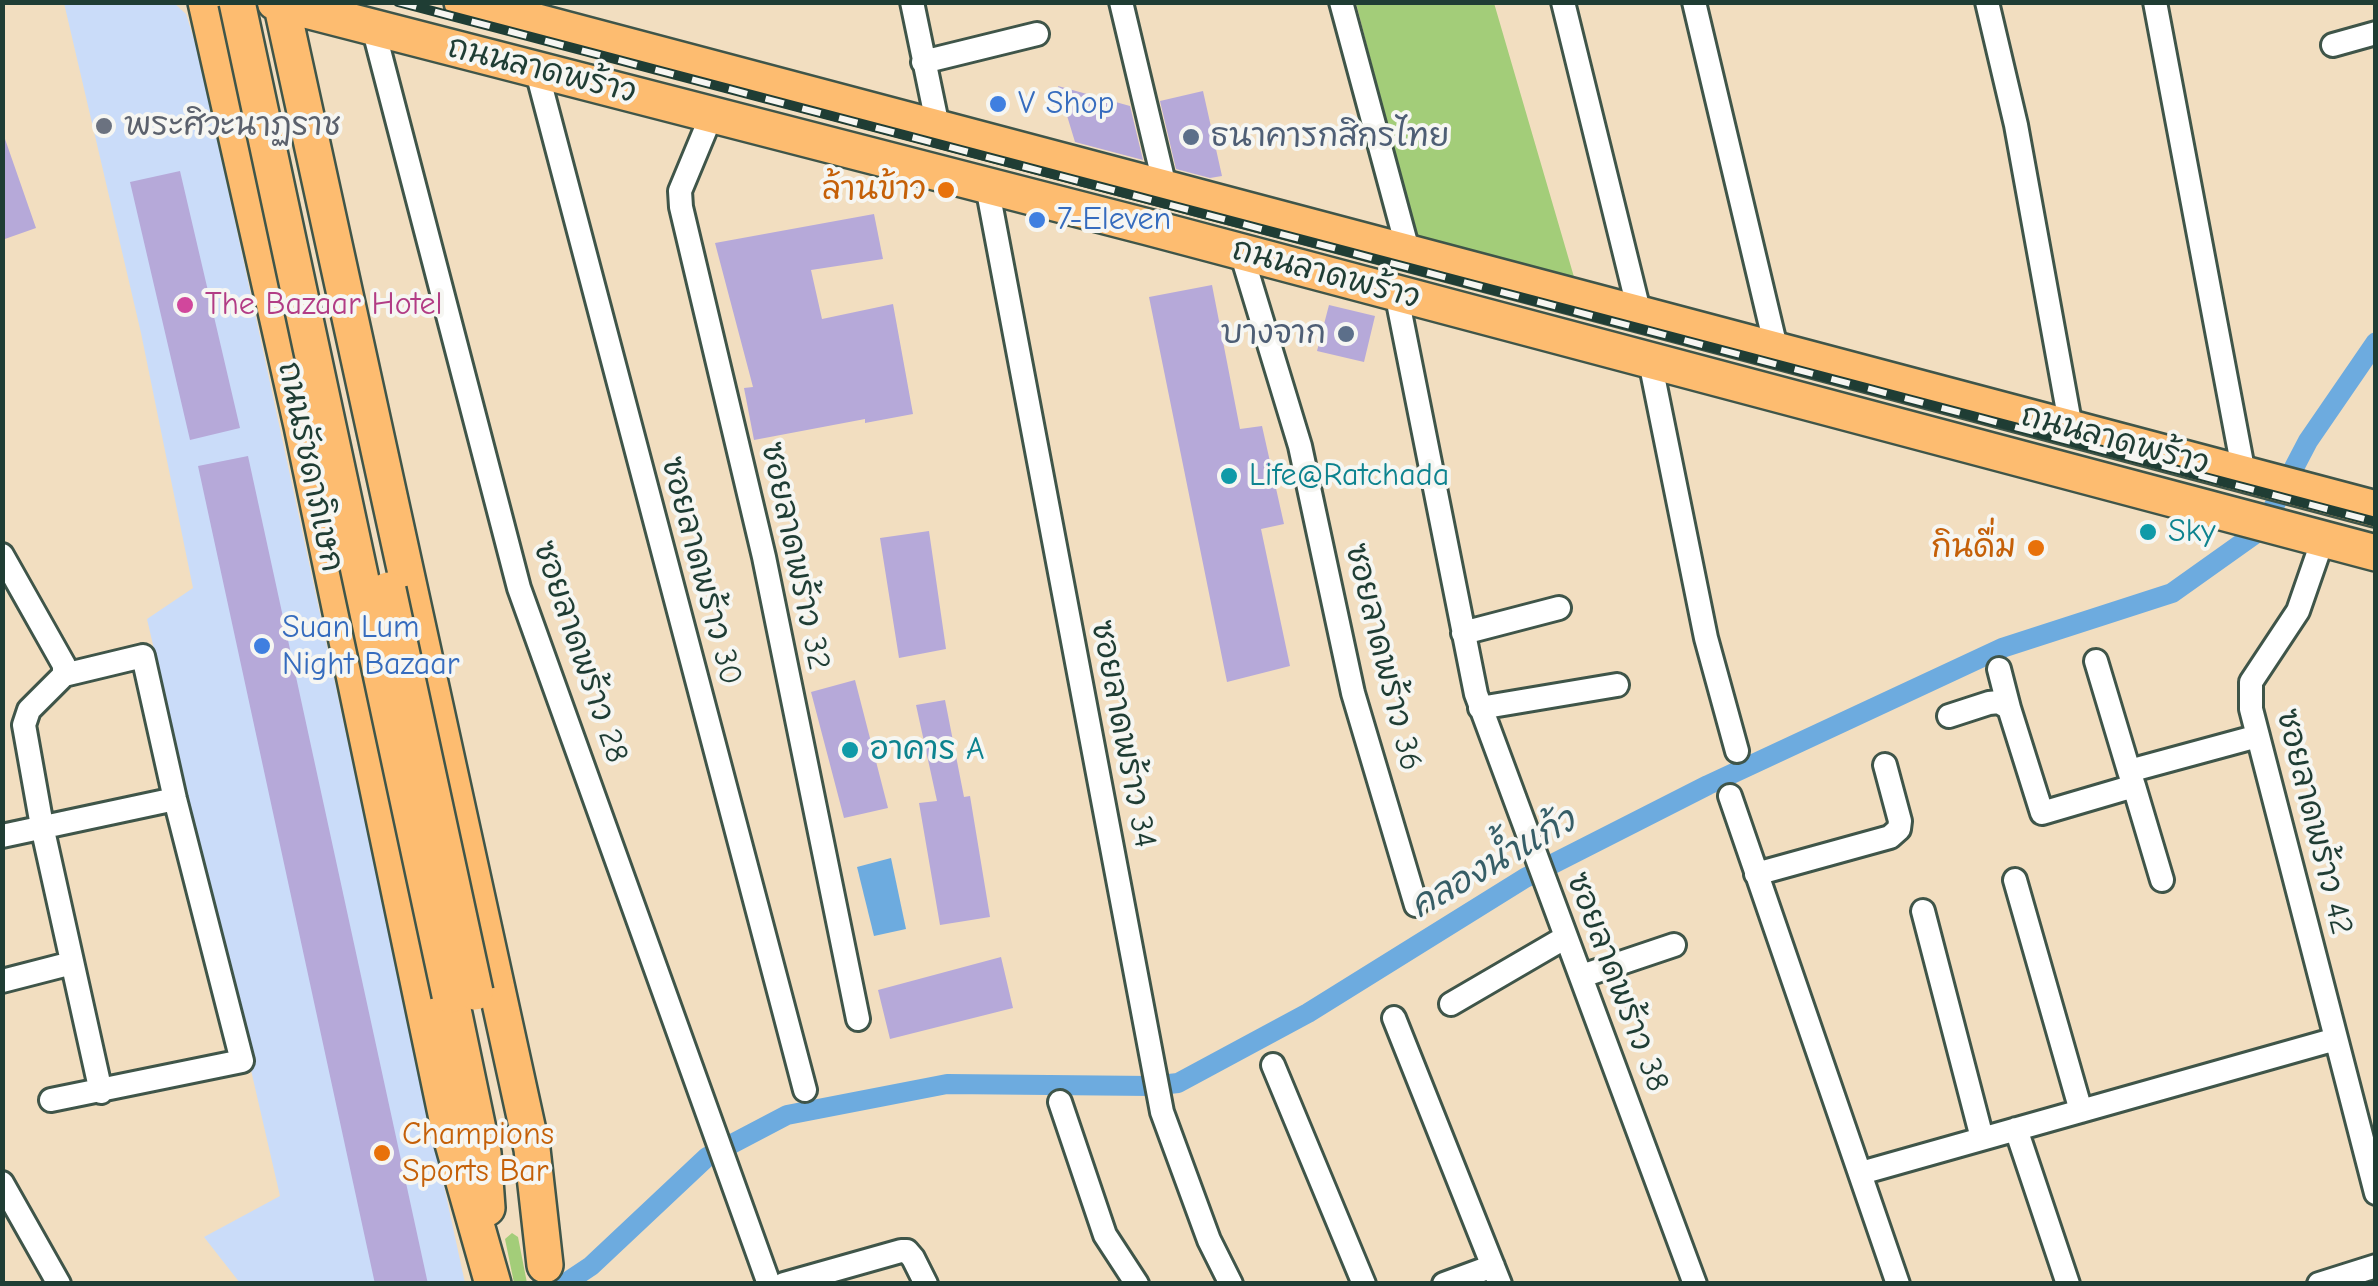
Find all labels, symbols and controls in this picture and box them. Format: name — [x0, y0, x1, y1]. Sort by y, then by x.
street label: ถนนลาดพร้าว — [444, 28, 640, 112]
place label: V Shop — [1018, 85, 1115, 123]
marker: V Shop — [987, 93, 1009, 115]
place label: พระศิวะนาฏราช — [124, 107, 341, 145]
marker: พระศิวะนาฏราช — [93, 115, 115, 137]
place label: ธนาคารกสิกรไทย — [1211, 118, 1449, 156]
marker: ธนาคารกสิกรไทย — [1180, 126, 1202, 148]
place label: ล้านข้าว — [822, 171, 926, 209]
marker: ล้านข้าว — [935, 179, 957, 201]
place label: 7-Eleven — [1057, 201, 1171, 239]
marker: 7-Eleven — [1026, 209, 1048, 231]
street label: ถนนลาดพร้าว — [1228, 231, 1424, 317]
place label: The Bazaar Hotel — [205, 286, 443, 324]
marker: The Bazaar Hotel — [174, 294, 196, 316]
place label: บางจาก — [1221, 315, 1326, 353]
marker: บางจาก — [1335, 323, 1357, 345]
street label: ถนนรัชดาภิเษก — [269, 358, 351, 576]
street label: ถนนลาดพร้าว — [2017, 397, 2213, 483]
street label: ซอยลาดพร้าว 32 — [752, 439, 838, 673]
street label: ซอยลาดพร้าว 30 — [652, 453, 750, 689]
place label: Life@Ratchada — [1249, 457, 1449, 495]
marker: Life@Ratchada — [1218, 465, 1240, 487]
place label: Sky — [2168, 513, 2215, 551]
marker: Sky — [2137, 521, 2159, 543]
place label: กินดื่ม — [1931, 529, 2016, 567]
street label: ซอยลาดพร้าว 28 — [524, 536, 636, 768]
marker: กินดื่ม — [2025, 537, 2047, 559]
street label: ซอยลาดพร้าว 36 — [1336, 540, 1430, 774]
place label: Suan Lum Night Bazaar — [282, 609, 460, 684]
street label: ซอยลาดพร้าว 34 — [1082, 617, 1164, 851]
marker: Suan Lum Night Bazaar — [251, 635, 273, 657]
street label: ซอยลาดพร้าว 42 — [2267, 705, 2361, 939]
place label: อาคาร A — [870, 731, 985, 769]
marker: อาคาร A — [839, 739, 861, 761]
water label: คลองน้ำแก้ว — [1403, 800, 1583, 928]
street label: ซอยลาดพร้าว 38 — [1558, 867, 1676, 1097]
place label: Champions Sports Bar — [402, 1116, 554, 1191]
marker: Champions Sports Bar — [371, 1142, 393, 1164]

